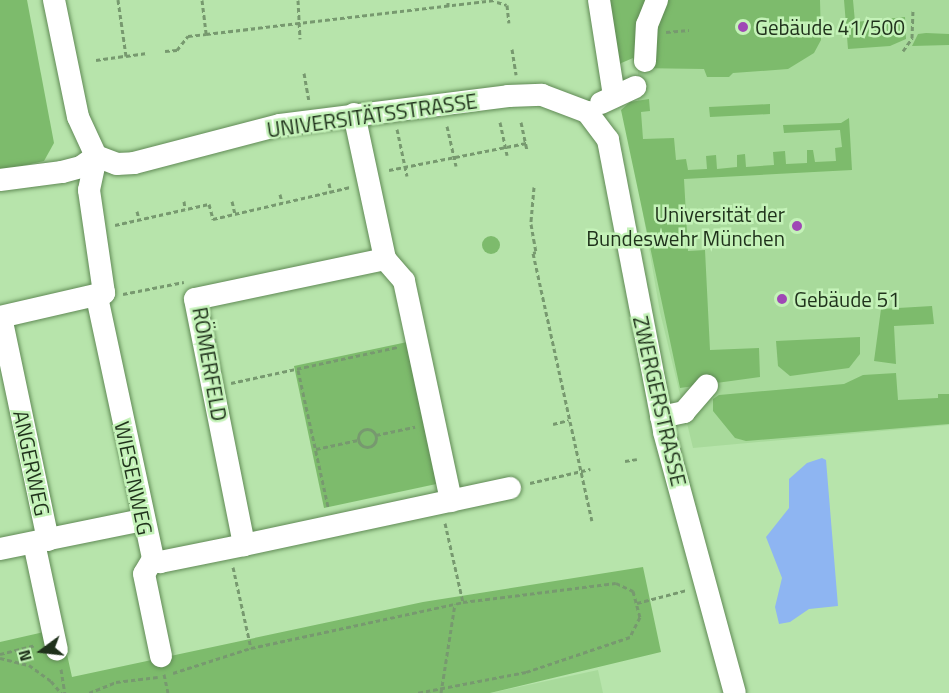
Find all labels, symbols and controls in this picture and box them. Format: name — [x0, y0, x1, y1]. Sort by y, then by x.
place label: Gebäude 41/500 — [755, 14, 905, 40]
marker: Gebäude 41/500 — [736, 20, 750, 34]
street label: UNIVERSITÄTSSTRASSE — [265, 88, 479, 142]
place label: Universität der Bundeswehr München — [586, 201, 785, 251]
marker: Universität der Bundeswehr München — [790, 219, 804, 233]
place label: Gebäude 51 — [794, 286, 900, 312]
marker: Gebäude 51 — [775, 292, 789, 306]
street label: RÖMERFELD — [188, 305, 232, 423]
street label: ZWERGERSTRASSE — [628, 313, 692, 489]
street label: ANGERWEG — [9, 408, 55, 518]
street label: WIESENWEG — [110, 419, 158, 537]
north arrow — [12, 621, 72, 681]
text: N — [12, 647, 38, 664]

